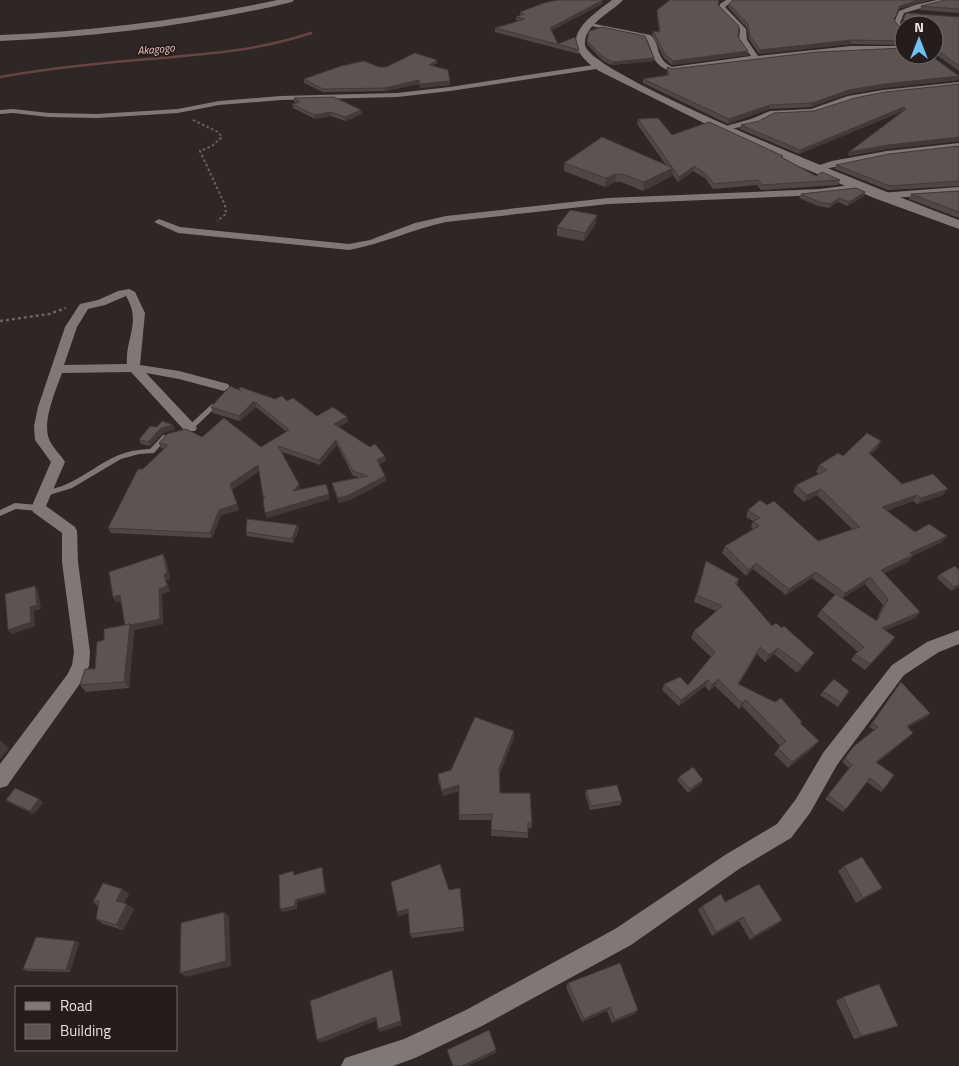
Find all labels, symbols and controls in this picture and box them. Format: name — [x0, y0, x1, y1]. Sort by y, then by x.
north arrow — [894, 15, 944, 65]
text: N — [914, 16, 924, 37]
water label: Akagogo — [137, 39, 176, 59]
legend — [15, 986, 178, 1051]
text: Road — [60, 994, 92, 1017]
text: Building — [60, 1019, 111, 1042]

